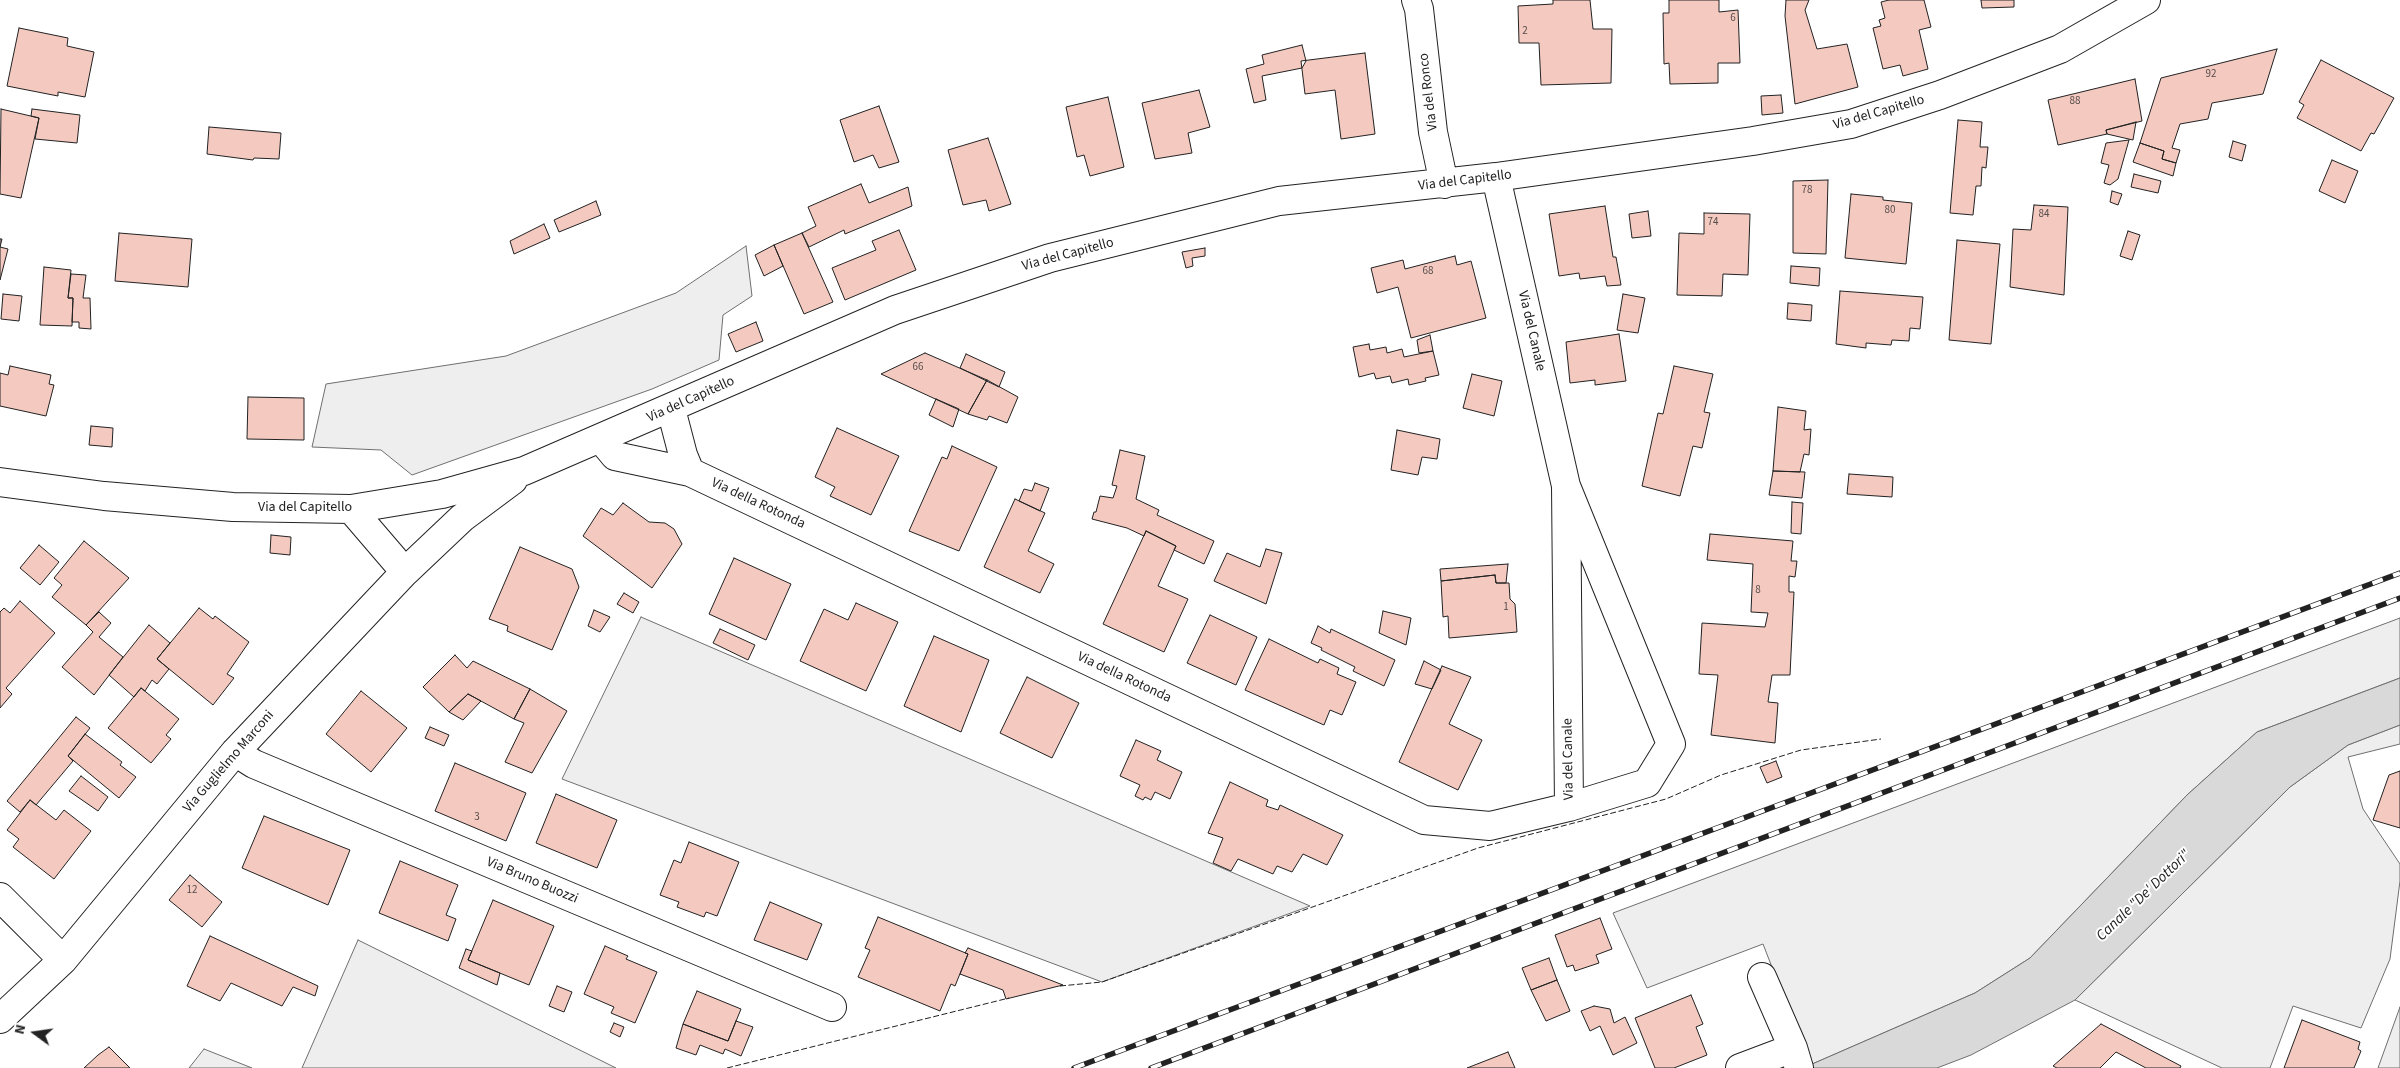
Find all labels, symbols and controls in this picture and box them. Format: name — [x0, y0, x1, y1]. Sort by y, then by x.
house number: 6 — [1730, 12, 1736, 26]
house number: 2 — [1522, 25, 1528, 39]
street label: Via del Ronco — [1416, 52, 1442, 132]
house number: 92 — [2206, 68, 2216, 82]
street label: Via del Capitello — [1831, 92, 1927, 134]
house number: 88 — [2070, 95, 2080, 109]
street label: Via del Capitello — [1417, 167, 1513, 195]
house number: 78 — [1802, 184, 1812, 198]
house number: 80 — [1885, 204, 1895, 218]
house number: 84 — [2039, 208, 2049, 222]
house number: 74 — [1708, 216, 1718, 230]
street label: Via del Capitello — [1020, 235, 1116, 275]
house number: 68 — [1423, 265, 1433, 279]
street label: Via del Canale — [1514, 289, 1548, 373]
house number: 66 — [913, 361, 923, 375]
street label: Via del Capitello — [645, 373, 737, 427]
street label: Via della Rotonda — [708, 475, 808, 533]
street label: Via del Capitello — [258, 500, 352, 516]
house number: 8 — [1755, 584, 1761, 598]
house number: 1 — [1503, 601, 1509, 615]
street label: Via della Rotonda — [1074, 649, 1174, 707]
street label: Via Guglielmo Marconi — [180, 707, 278, 817]
street label: Via del Canale — [1560, 718, 1578, 800]
house number: 3 — [474, 811, 480, 825]
water label: Canale "De' Dottori" — [2093, 847, 2195, 945]
street label: Via Bruno Buozzi — [484, 854, 580, 908]
house number: 12 — [187, 884, 197, 898]
north arrow — [10, 1008, 60, 1058]
text: N — [10, 1022, 31, 1036]

